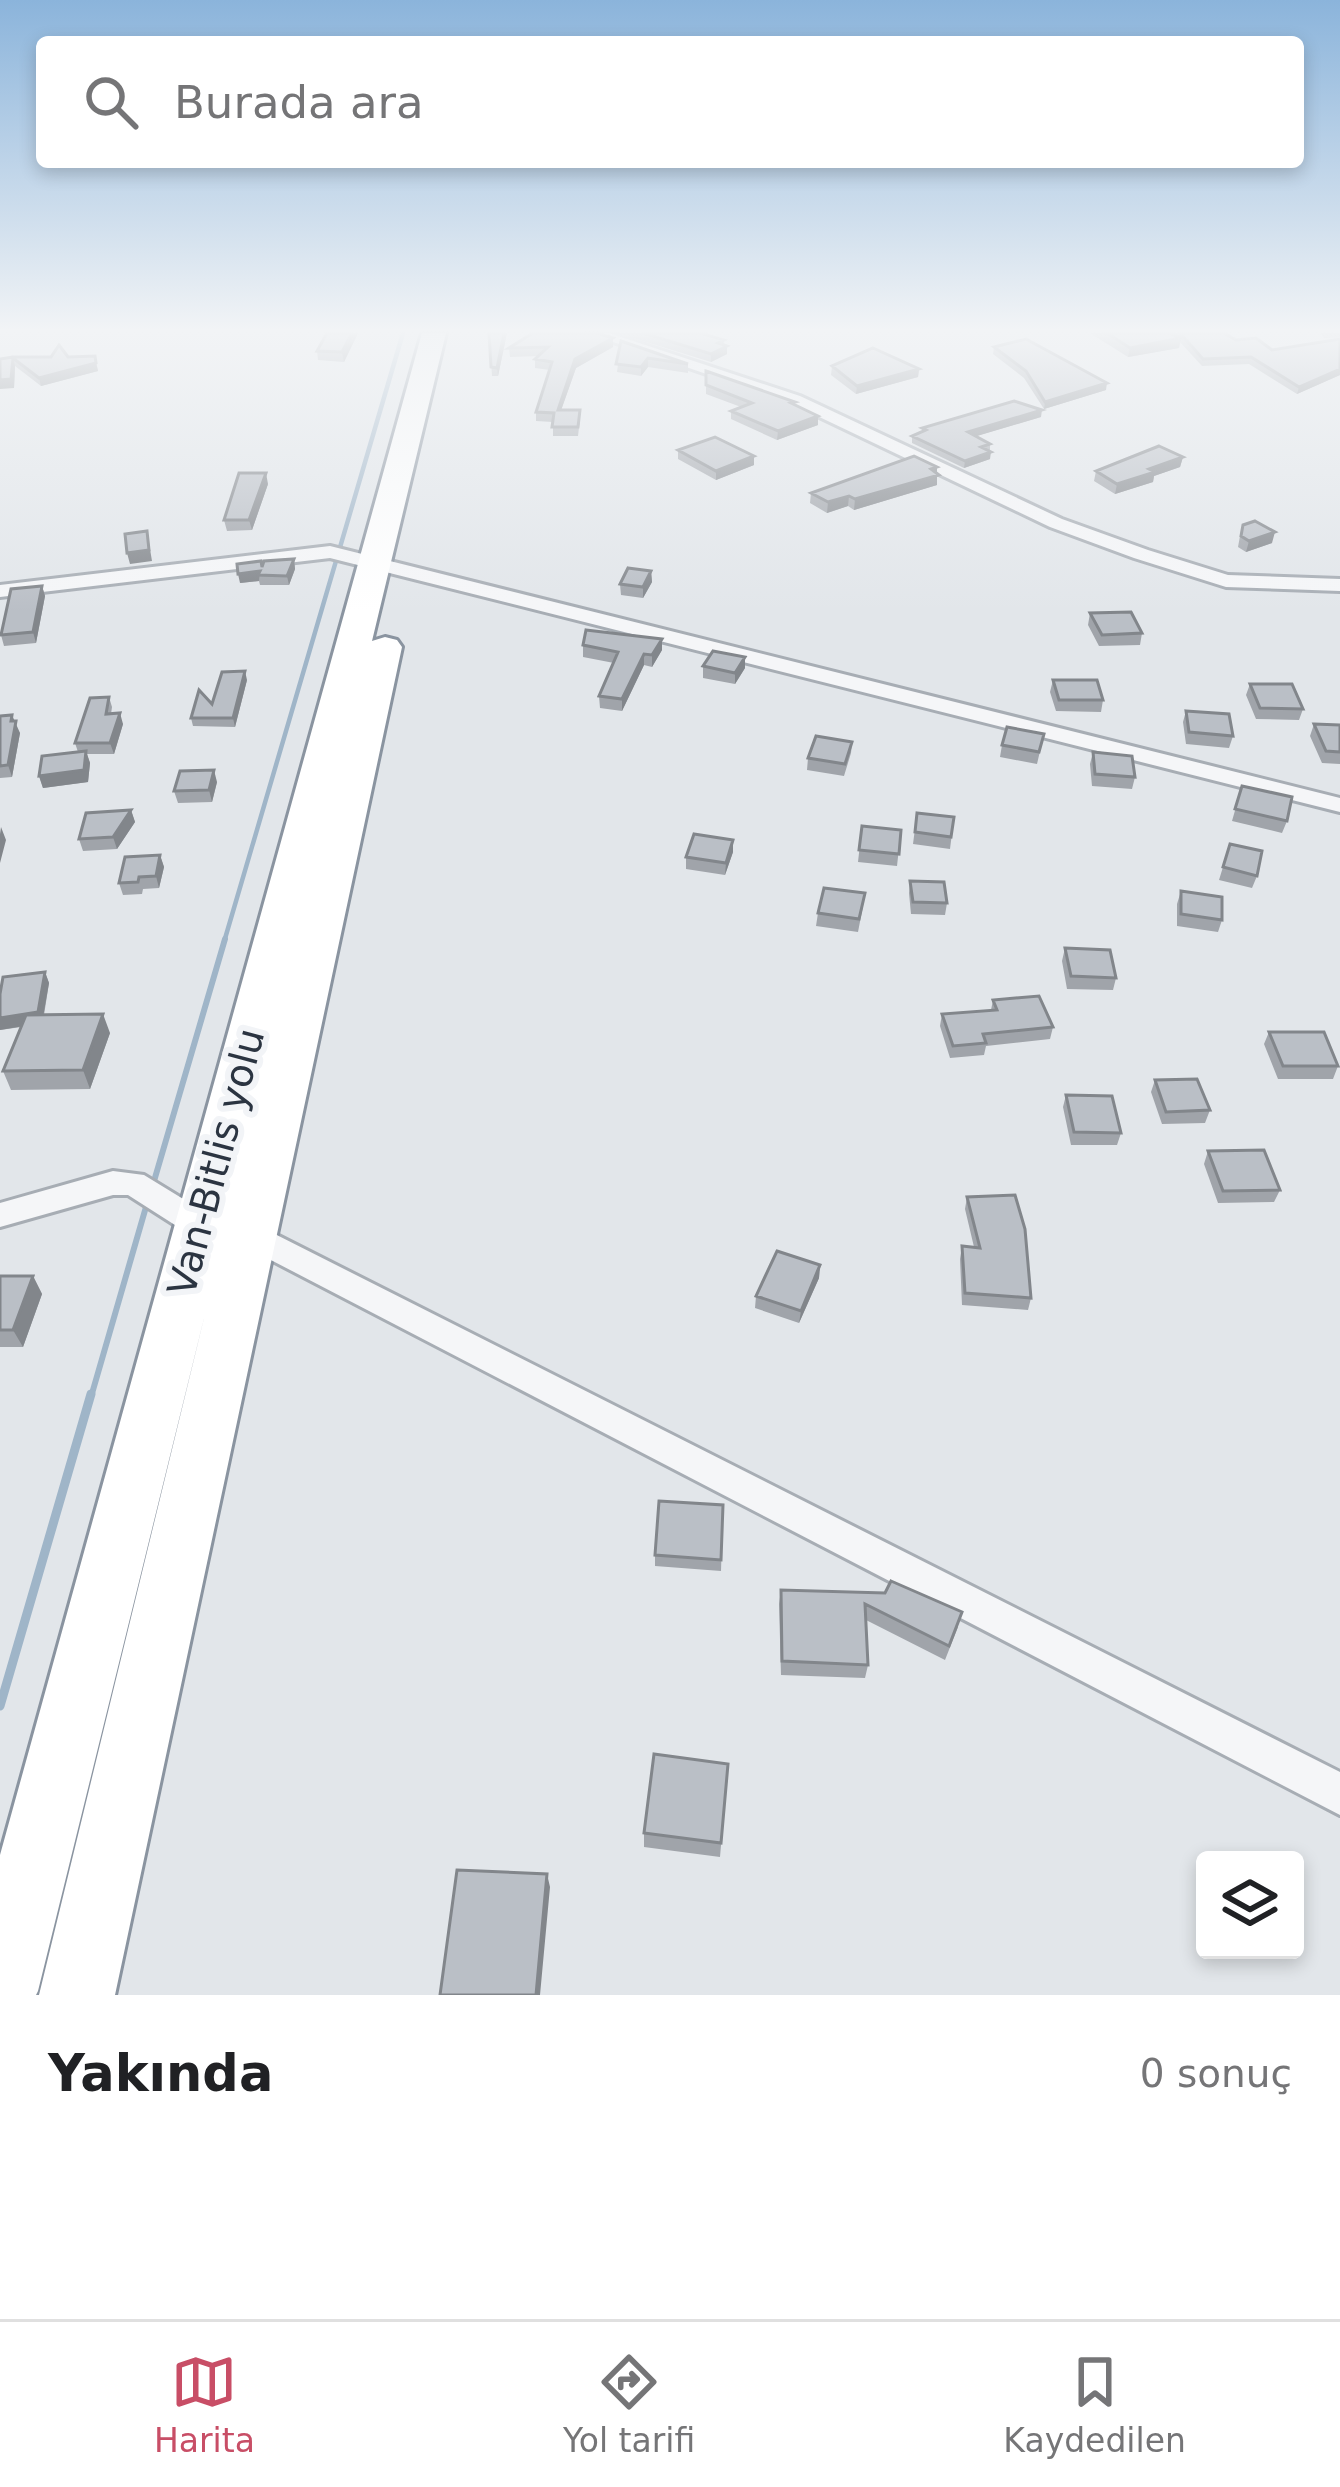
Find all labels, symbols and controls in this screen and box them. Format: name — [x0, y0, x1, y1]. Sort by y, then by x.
search box — [36, 36, 1304, 168]
icon: search — [78, 69, 144, 135]
text: Burada ara — [174, 76, 424, 129]
street label: Van-Bitlis yolu — [159, 1023, 273, 1301]
map controls — [1196, 1851, 1304, 1959]
button: layers — [1196, 1851, 1304, 1959]
text: Yakında — [48, 2044, 273, 2103]
text: 0 sonuç — [1140, 2051, 1292, 2096]
tab: Harita — [154, 2349, 255, 2460]
tab: Yol tarifi — [563, 2349, 695, 2460]
tab: Kaydedilen — [1003, 2349, 1186, 2460]

